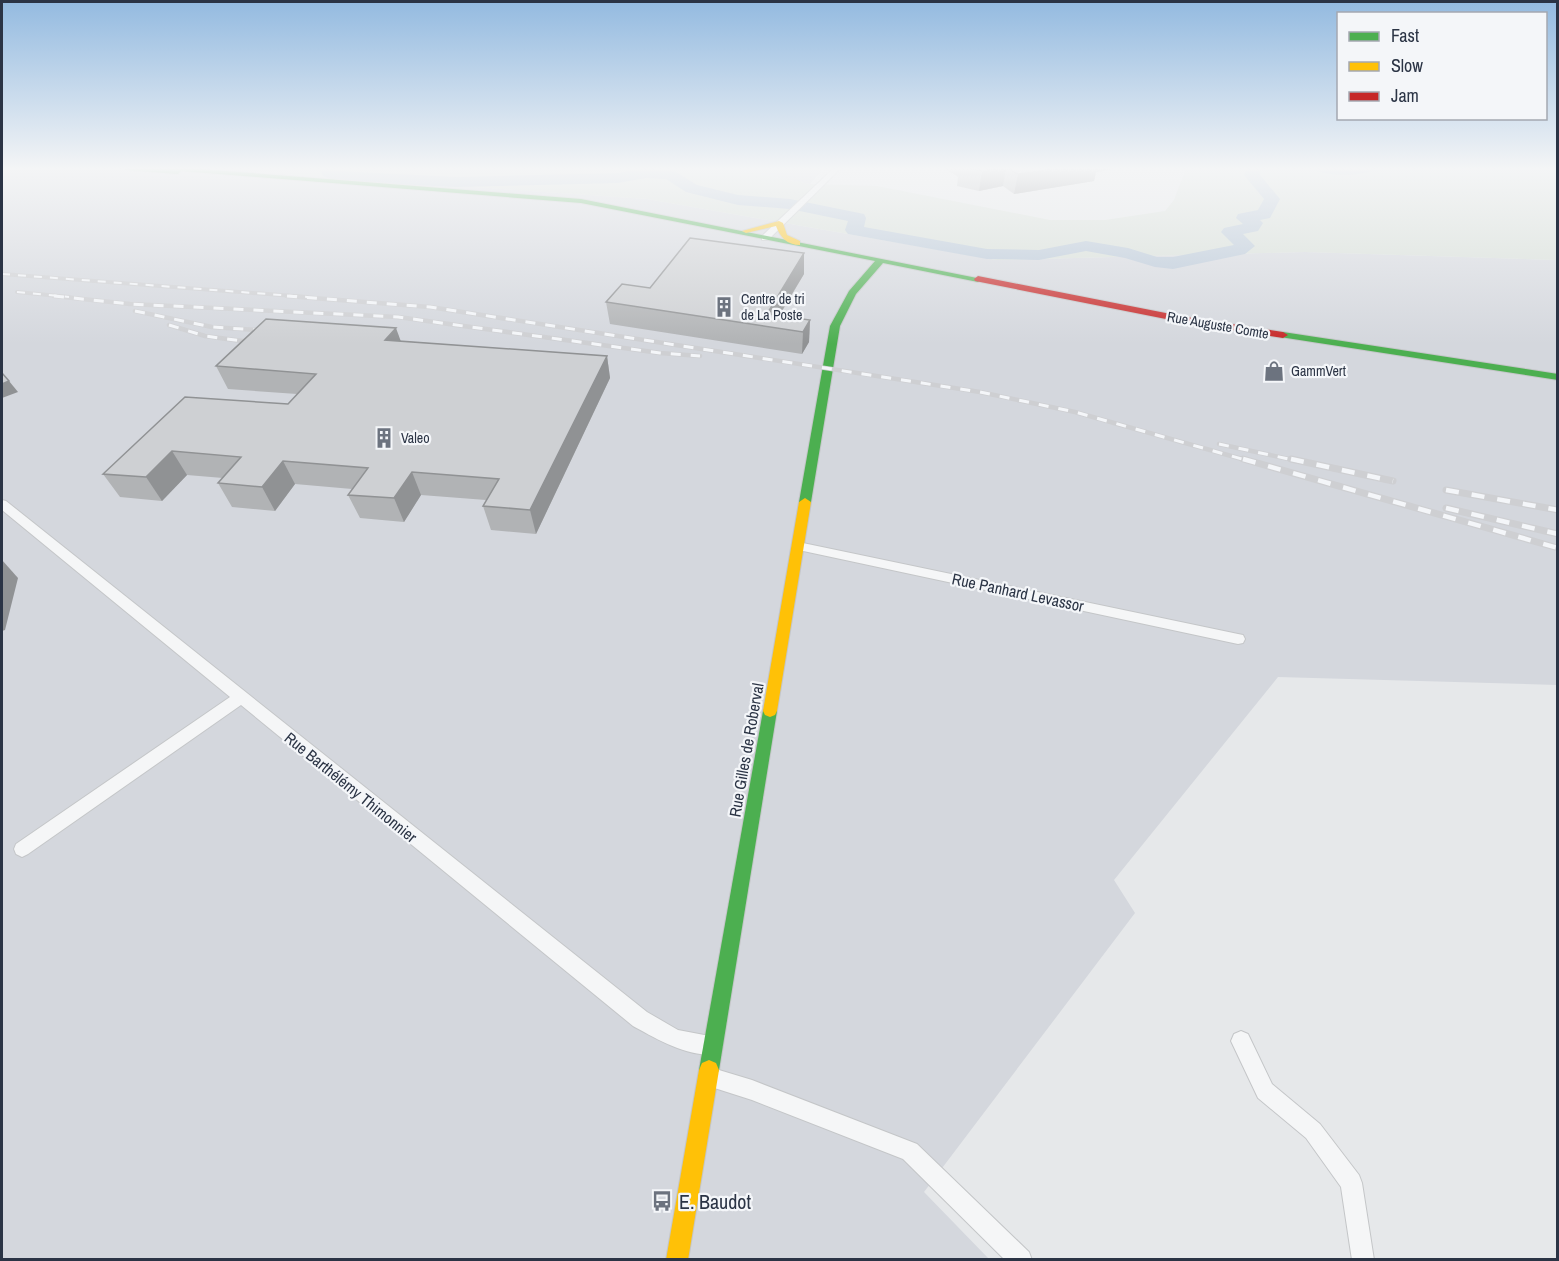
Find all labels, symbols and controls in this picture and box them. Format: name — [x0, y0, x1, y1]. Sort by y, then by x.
legend — [1337, 12, 1547, 120]
text: Fast — [1391, 23, 1419, 48]
text: Slow — [1391, 53, 1423, 78]
text: Jam — [1391, 83, 1419, 108]
place label: Centre de tri de La Poste — [741, 290, 805, 324]
building icon: Centre de tri de La Poste — [712, 295, 736, 319]
street label: Rue Auguste Comte — [1166, 307, 1270, 343]
shop icon: GammVert — [1262, 359, 1286, 383]
place label: GammVert — [1291, 362, 1346, 380]
building icon: Valeo — [372, 426, 396, 450]
place label: Valeo — [401, 429, 430, 447]
street label: Rue Panhard Levassor — [950, 567, 1087, 617]
street label: Rue Gilles de Roberval — [723, 681, 769, 819]
street label: Rue Barthélémy Thimonnier — [280, 727, 422, 848]
place label: E. Baudot — [679, 1188, 751, 1215]
bus stop icon: E. Baudot — [650, 1189, 674, 1213]

